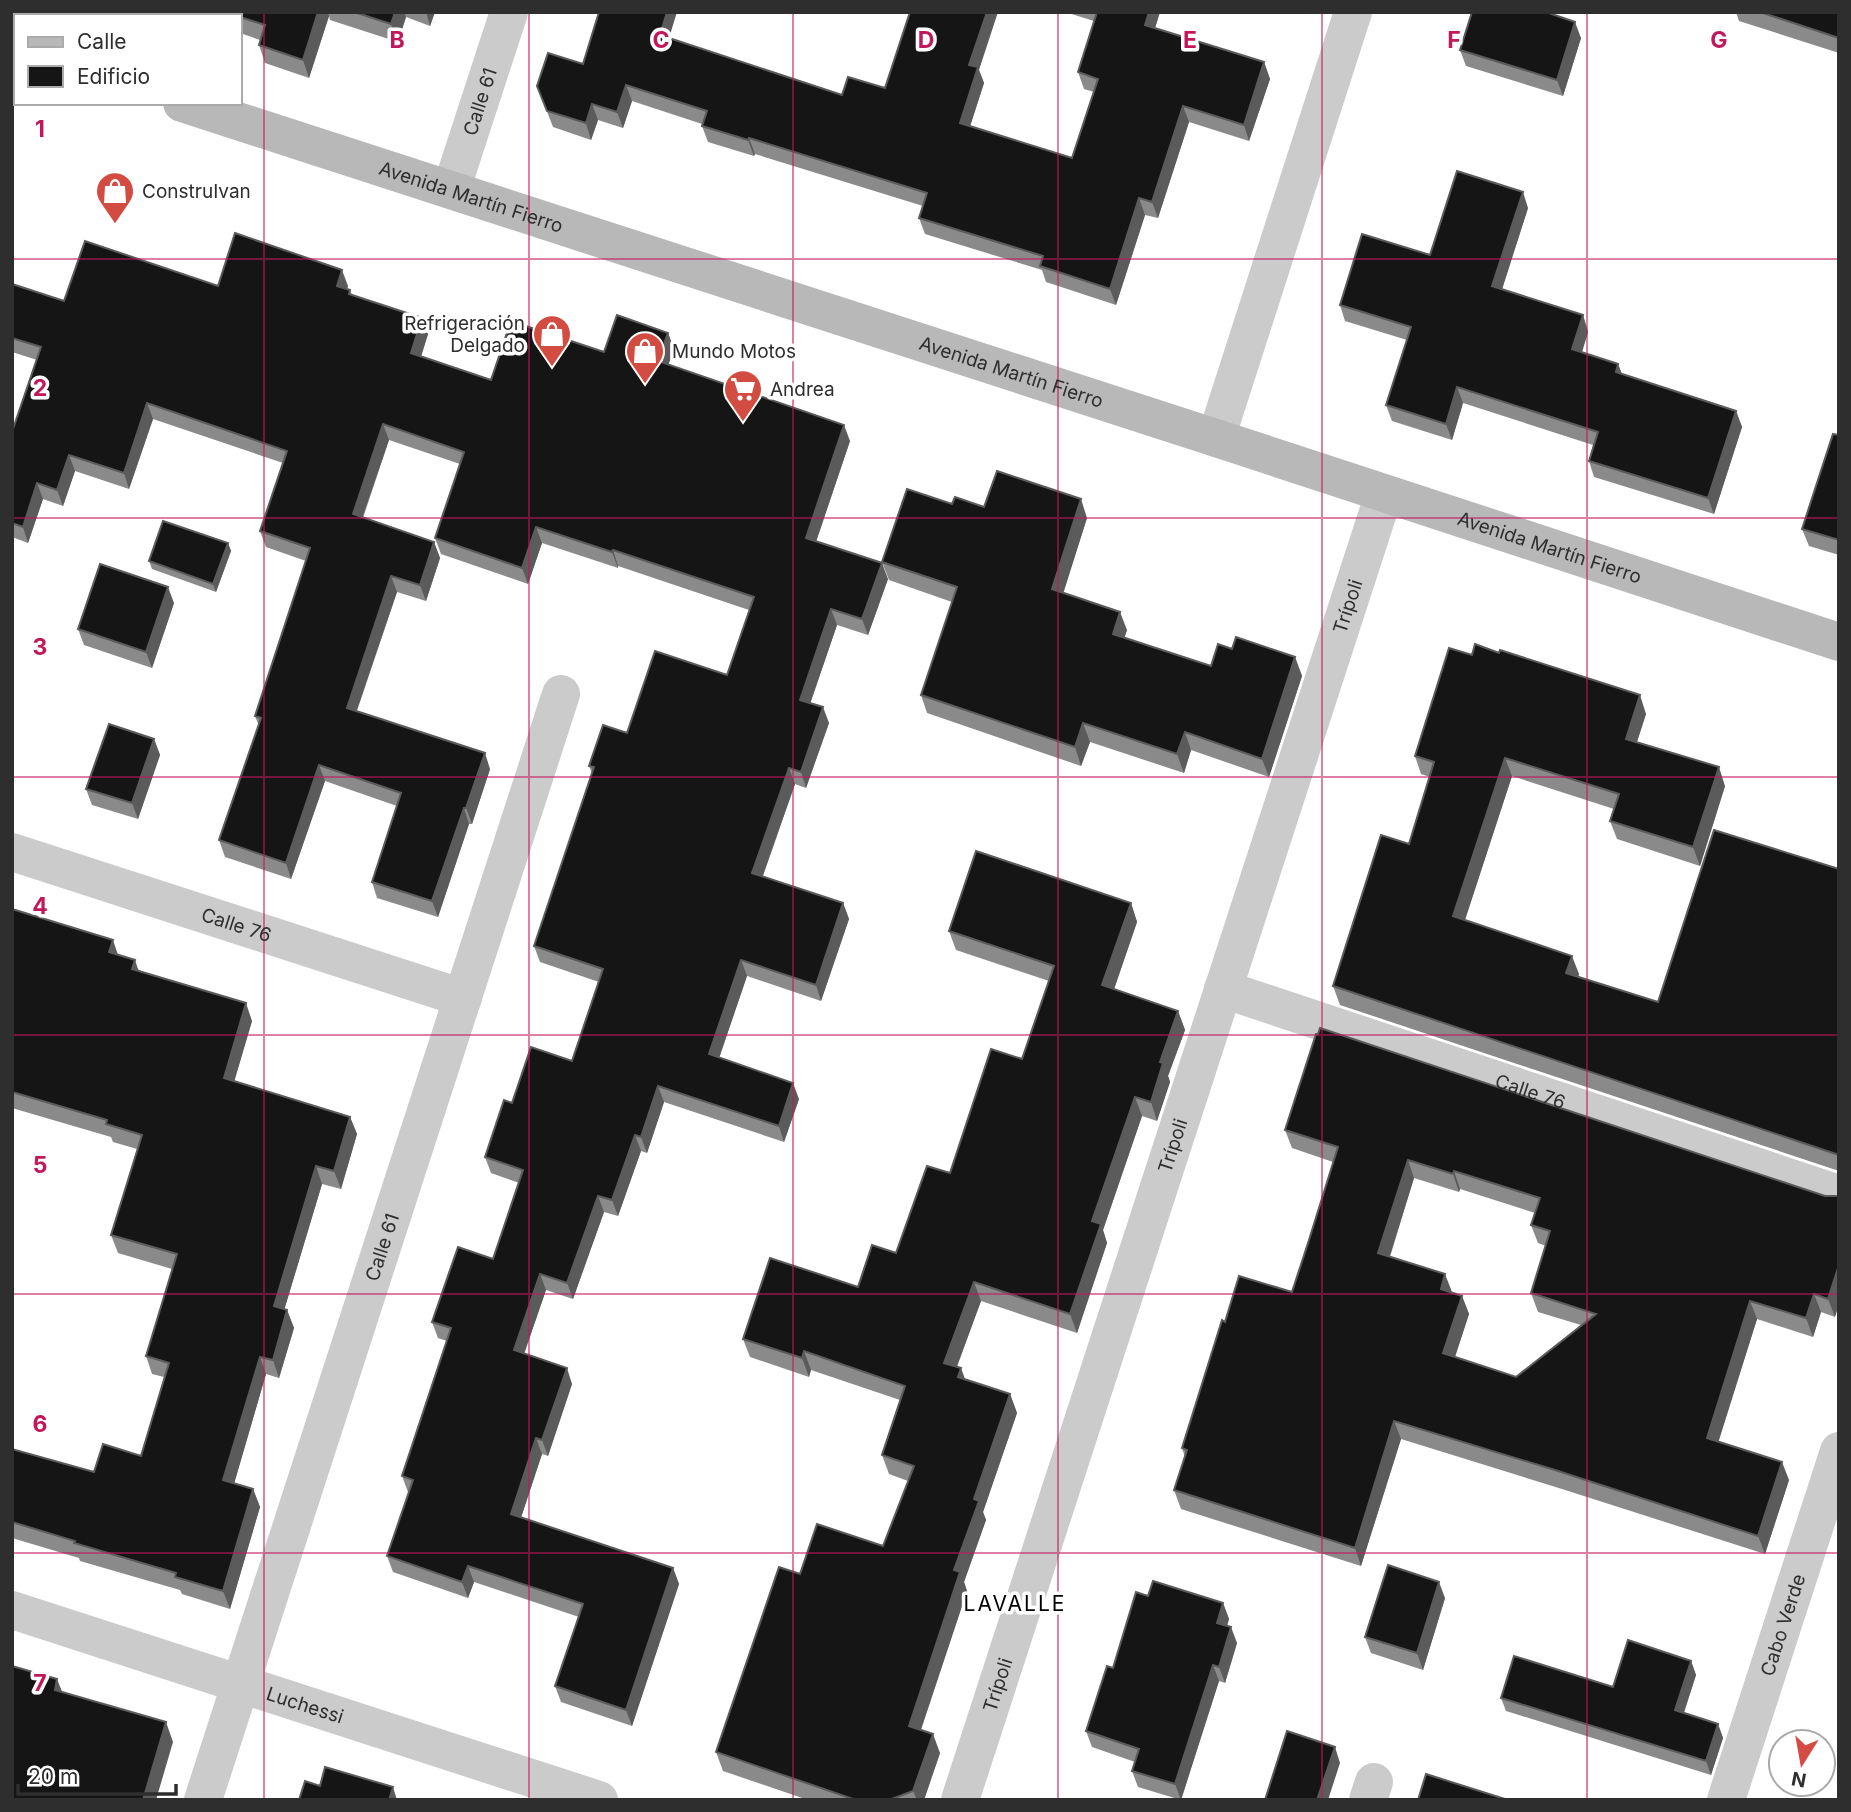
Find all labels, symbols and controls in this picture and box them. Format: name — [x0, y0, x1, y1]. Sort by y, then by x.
legend — [14, 14, 242, 105]
text: B — [389, 26, 405, 54]
text: C — [652, 26, 670, 54]
text: D — [918, 26, 934, 54]
text: E — [1183, 26, 1197, 54]
text: F — [1447, 26, 1461, 54]
text: G — [1710, 26, 1728, 54]
text: Calle — [77, 29, 127, 54]
text: Edificio — [77, 64, 150, 89]
street label: Calle 61 — [459, 65, 502, 138]
text: 1 — [35, 115, 45, 143]
street label: Avenida Martín Fierro — [376, 157, 566, 238]
shop icon: ConstruIvan — [94, 170, 136, 225]
place label: ConstruIvan — [142, 180, 251, 203]
place label: Refrigeración Delgado — [404, 312, 525, 357]
shop icon: Refrigeración Delgado — [531, 313, 573, 368]
shop icon: Mundo Motos — [624, 330, 666, 385]
street label: Avenida Martín Fierro — [917, 332, 1106, 413]
place label: Mundo Motos — [672, 340, 796, 363]
supermarket icon: Andrea — [722, 368, 764, 423]
text: 2 — [33, 374, 47, 402]
place label: Andrea — [770, 378, 835, 401]
street label: Avenida Martín Fierro — [1455, 507, 1644, 589]
street label: Trípoli — [1328, 577, 1368, 636]
text: 3 — [33, 633, 47, 661]
text: 4 — [32, 892, 48, 920]
street label: Calle 76 — [198, 903, 274, 947]
street label: Calle 76 — [1492, 1069, 1568, 1114]
street label: Trípoli — [1153, 1116, 1192, 1176]
text: 5 — [33, 1151, 47, 1179]
street label: Calle 61 — [361, 1211, 404, 1284]
text: 6 — [33, 1410, 47, 1438]
street label: Cabo Verde — [1756, 1571, 1810, 1679]
district label: LAVALLE — [964, 1591, 1066, 1616]
street label: Trípoli — [978, 1655, 1017, 1715]
text: 7 — [33, 1669, 47, 1697]
street label: Luchessi — [263, 1682, 346, 1729]
north arrow — [1767, 1728, 1837, 1798]
scale bar — [18, 1752, 175, 1796]
text: 20 m — [28, 1764, 78, 1789]
text: N — [1790, 1767, 1808, 1792]

